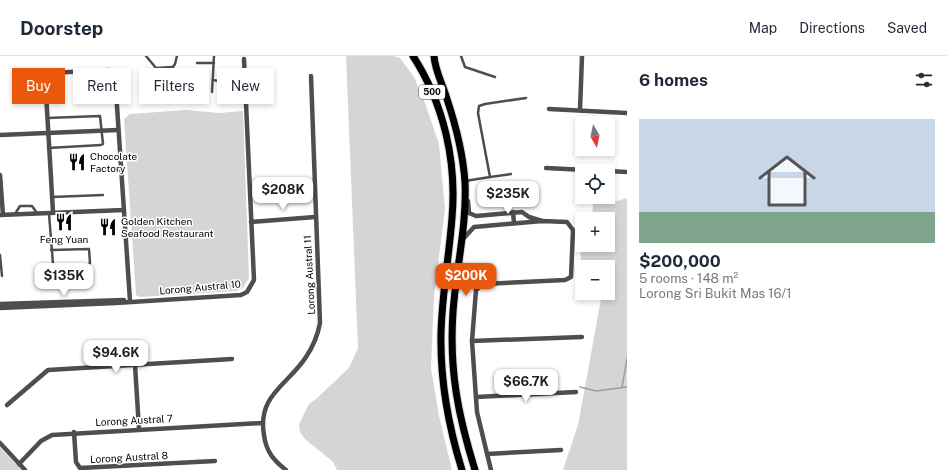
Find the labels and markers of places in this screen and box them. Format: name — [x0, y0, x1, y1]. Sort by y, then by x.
place label: Chocolate Factory — [90, 150, 137, 174]
restaurant icon: Chocolate Factory — [67, 152, 87, 172]
pin: $208K — [255, 177, 311, 211]
pin: $235K — [480, 181, 536, 215]
restaurant icon: Feng Yuan — [54, 212, 74, 232]
place label: Golden Kitchen Seafood Restaurant — [121, 215, 214, 239]
restaurant icon: Golden Kitchen Seafood Restaurant — [98, 217, 118, 237]
place label: Feng Yuan — [40, 233, 89, 245]
pin: $135K — [36, 263, 92, 297]
pin: $200K — [438, 263, 494, 297]
pin: $94.6K — [83, 340, 149, 374]
pin: $66.7K — [493, 369, 559, 403]

